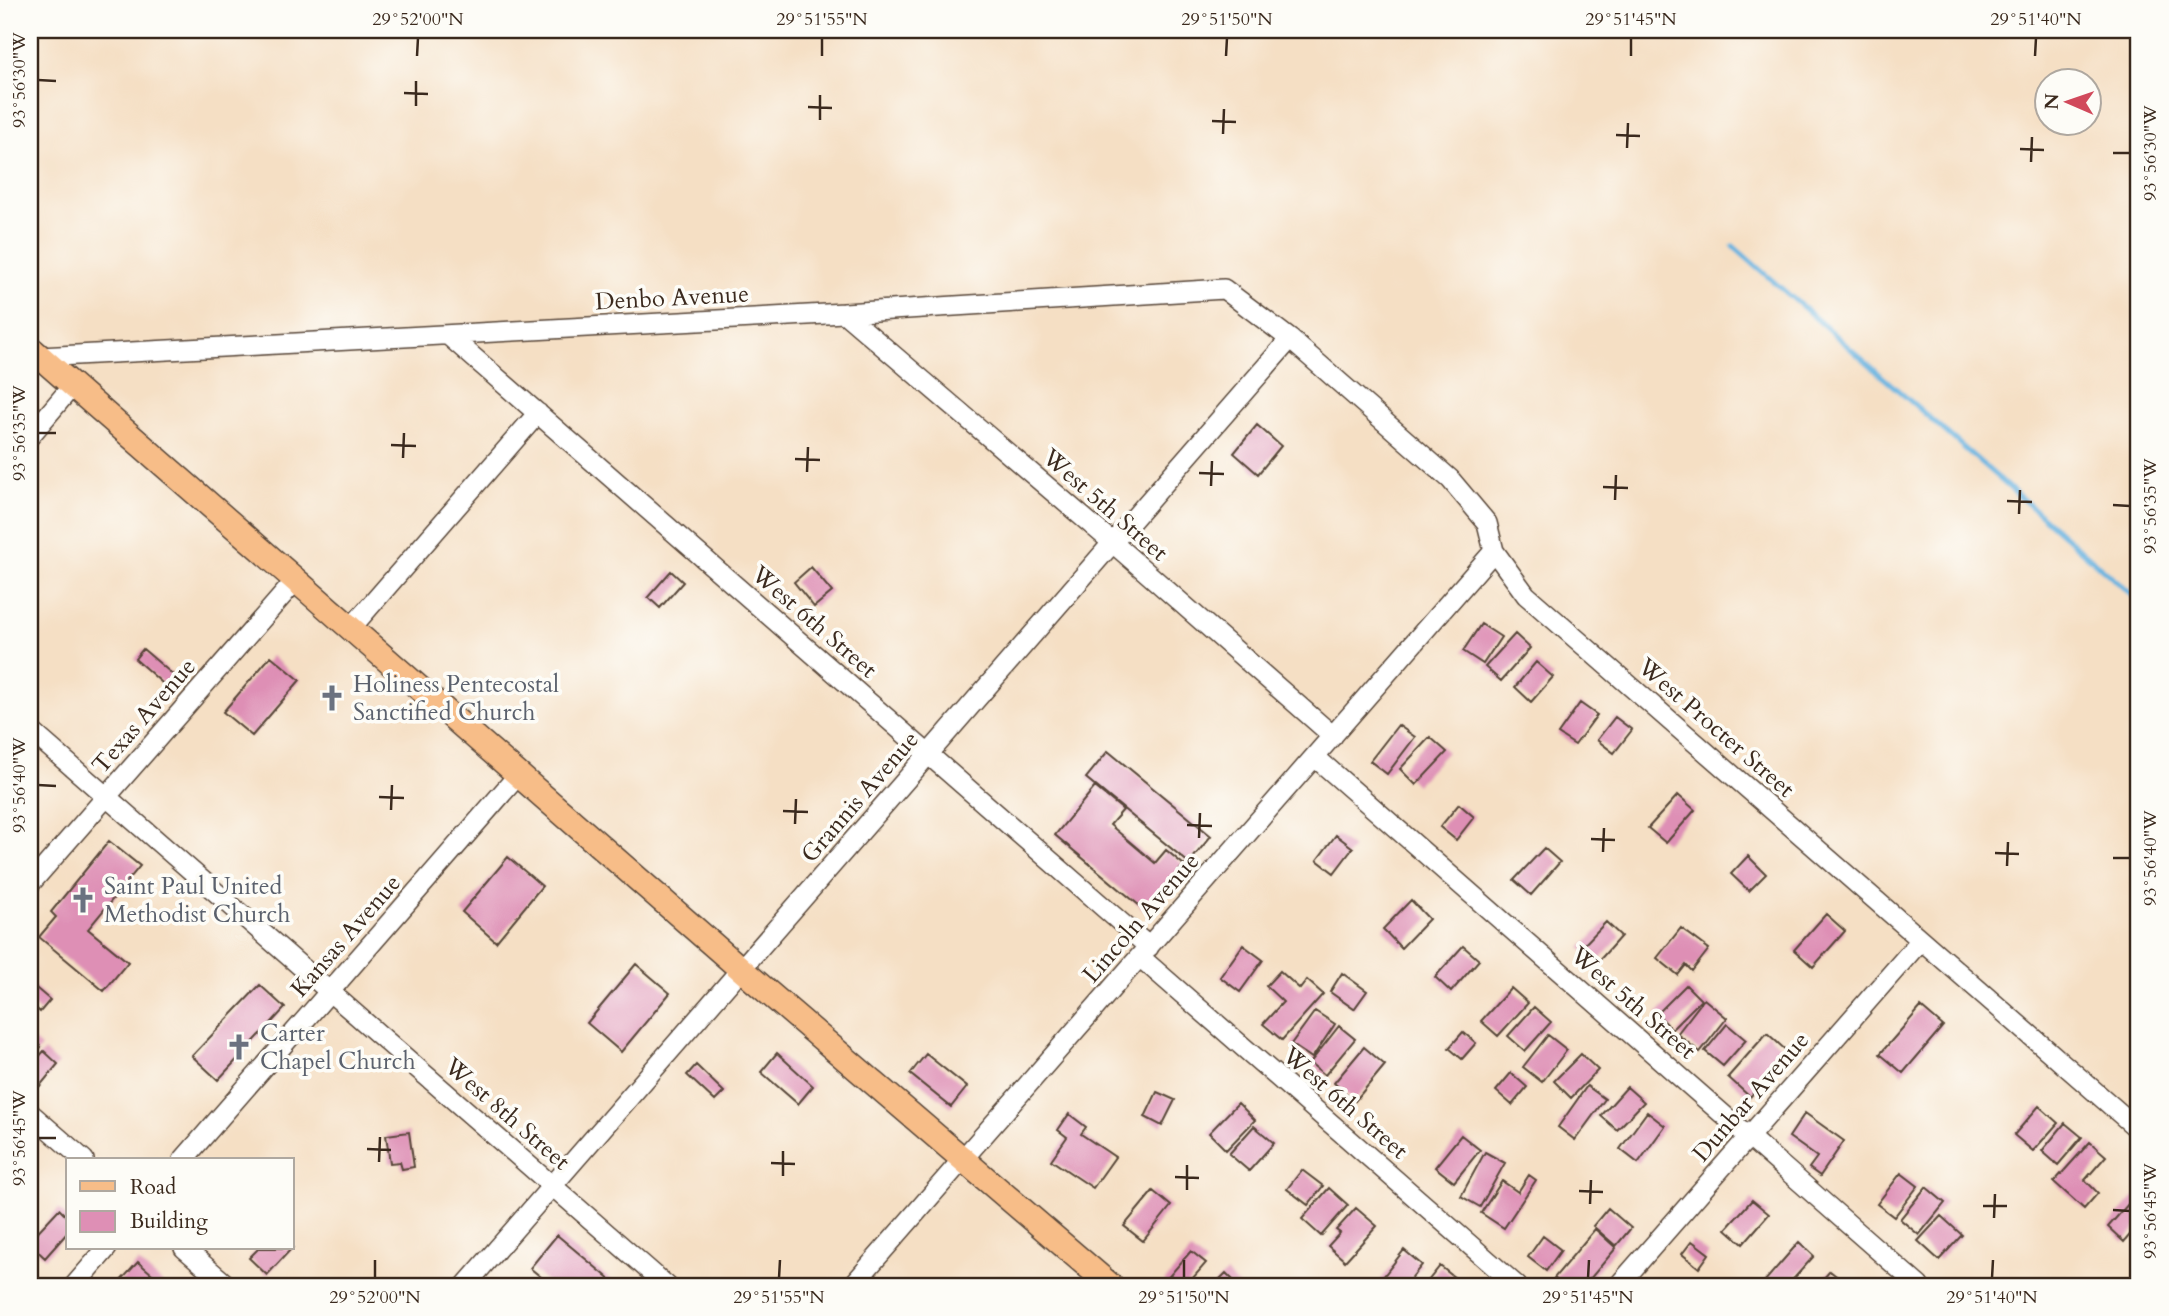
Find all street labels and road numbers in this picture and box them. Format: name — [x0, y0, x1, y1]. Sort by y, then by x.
street label: Denbo Avenue — [594, 277, 750, 319]
street label: West 5th Street — [1034, 440, 1175, 569]
street label: West 6th Street — [743, 557, 884, 686]
street label: West Procter Street — [1630, 650, 1802, 806]
street label: Texas Avenue — [85, 651, 203, 781]
street label: Grannis Avenue — [794, 724, 926, 870]
street label: Lincoln Avenue — [1075, 846, 1207, 990]
street label: Kansas Avenue — [283, 868, 409, 1004]
street label: West 5th Street — [1562, 938, 1703, 1067]
street label: Dunbar Avenue — [1685, 1025, 1817, 1169]
street label: West 6th Street — [1274, 1038, 1415, 1167]
street label: West 8th Street — [436, 1049, 577, 1178]

